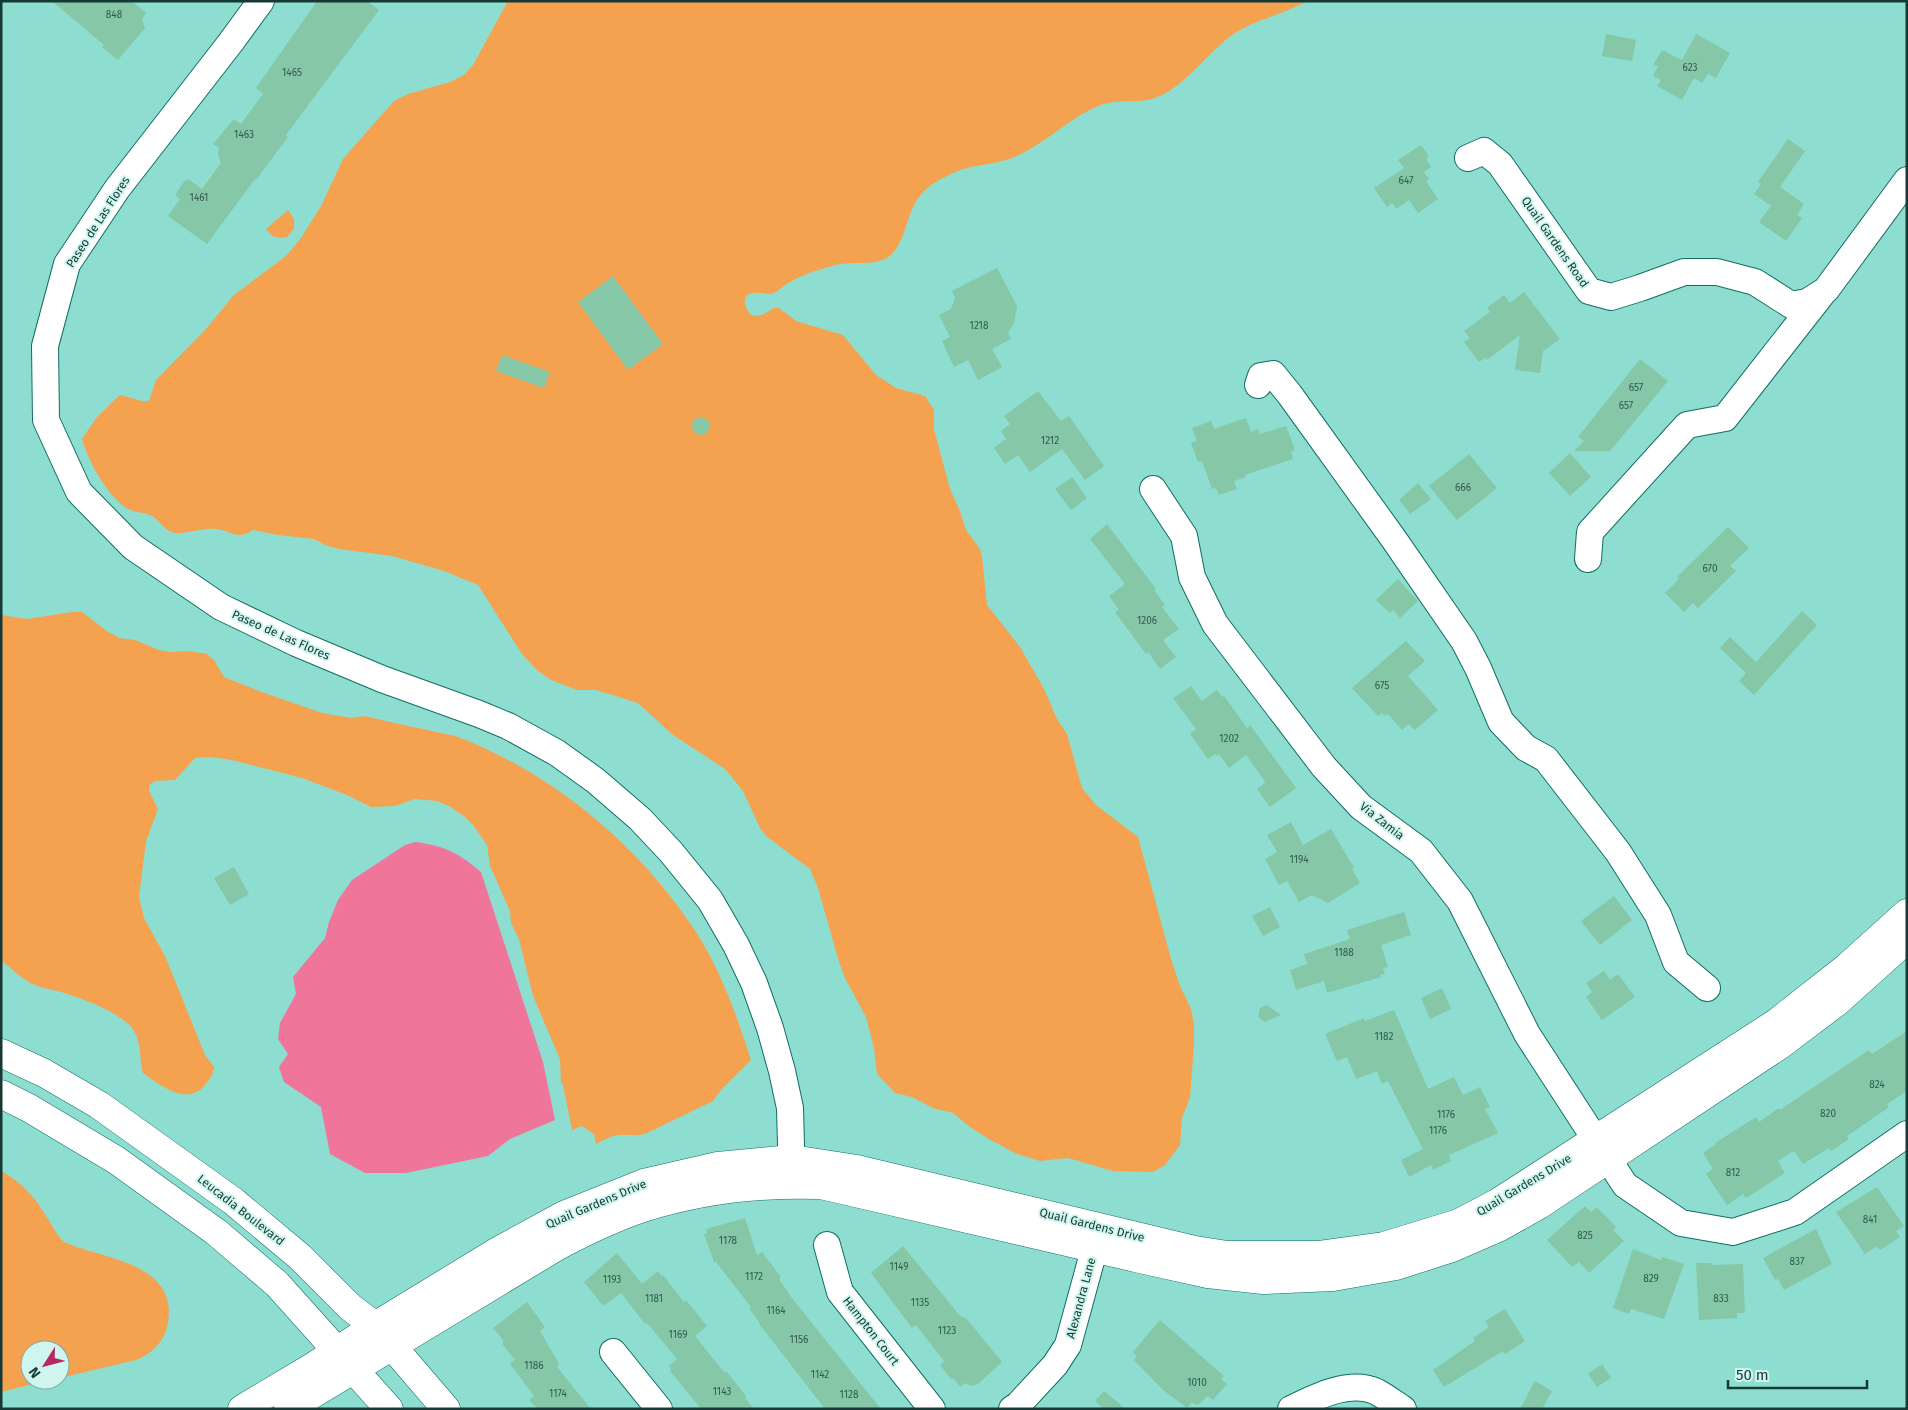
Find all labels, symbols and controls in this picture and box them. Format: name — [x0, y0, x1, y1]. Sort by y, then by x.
house number: 848 — [106, 9, 123, 21]
house number: 623 — [1682, 62, 1698, 74]
house number: 1465 — [282, 67, 302, 79]
house number: 1463 — [234, 129, 254, 141]
street label: Paseo de Las Flores — [63, 174, 133, 270]
house number: 647 — [1399, 175, 1414, 187]
house number: 1461 — [190, 192, 208, 204]
street label: Quail Gardens Road — [1518, 194, 1592, 290]
house number: 1218 — [970, 320, 989, 332]
house number: 657 — [1629, 382, 1644, 394]
house number: 657 — [1619, 400, 1634, 412]
house number: 1212 — [1041, 435, 1059, 447]
house number: 666 — [1455, 482, 1471, 494]
house number: 670 — [1703, 563, 1718, 575]
street label: Paseo de Las Flores — [230, 607, 332, 663]
house number: 1206 — [1137, 615, 1157, 627]
house number: 675 — [1375, 680, 1389, 692]
house number: 1202 — [1219, 733, 1239, 745]
street label: Via Zamia — [1357, 799, 1407, 843]
house number: 1194 — [1290, 854, 1309, 866]
house number: 1188 — [1334, 947, 1354, 959]
house number: 1182 — [1375, 1031, 1393, 1043]
house number: 824 — [1869, 1079, 1885, 1091]
house number: 820 — [1820, 1108, 1836, 1120]
house number: 1176 — [1437, 1109, 1455, 1121]
house number: 1176 — [1429, 1125, 1447, 1137]
street label: Quail Gardens Drive — [1474, 1151, 1574, 1219]
house number: 812 — [1726, 1167, 1740, 1179]
street label: Leucadia Boulevard — [195, 1172, 287, 1248]
street label: Quail Gardens Drive — [544, 1176, 648, 1232]
street label: Quail Gardens Drive — [1038, 1205, 1146, 1245]
house number: 841 — [1863, 1214, 1877, 1226]
house number: 825 — [1577, 1230, 1593, 1242]
house number: 1178 — [719, 1235, 738, 1247]
street label: Alexandra Lane — [1063, 1256, 1099, 1340]
house number: 837 — [1790, 1256, 1805, 1268]
house number: 1149 — [890, 1261, 908, 1273]
house number: 1172 — [745, 1271, 763, 1283]
house number: 829 — [1643, 1273, 1659, 1285]
house number: 1193 — [603, 1274, 621, 1286]
house number: 1181 — [645, 1293, 663, 1305]
house number: 833 — [1713, 1293, 1729, 1305]
street label: Hampton Court — [840, 1294, 902, 1368]
house number: 1135 — [911, 1297, 929, 1309]
house number: 1164 — [766, 1305, 786, 1317]
house number: 1123 — [938, 1325, 956, 1337]
house number: 1169 — [669, 1329, 687, 1341]
house number: 1156 — [790, 1334, 808, 1346]
north arrow — [20, 1340, 70, 1390]
scale bar — [1728, 1358, 1867, 1390]
house number: 1186 — [524, 1360, 544, 1372]
text: N — [25, 1364, 44, 1381]
text: 50 m — [1736, 1366, 1769, 1384]
house number: 1142 — [811, 1369, 829, 1381]
house number: 1010 — [1187, 1377, 1207, 1389]
house number: 1143 — [713, 1386, 731, 1398]
house number: 1174 — [549, 1388, 568, 1400]
house number: 1128 — [840, 1389, 859, 1401]

